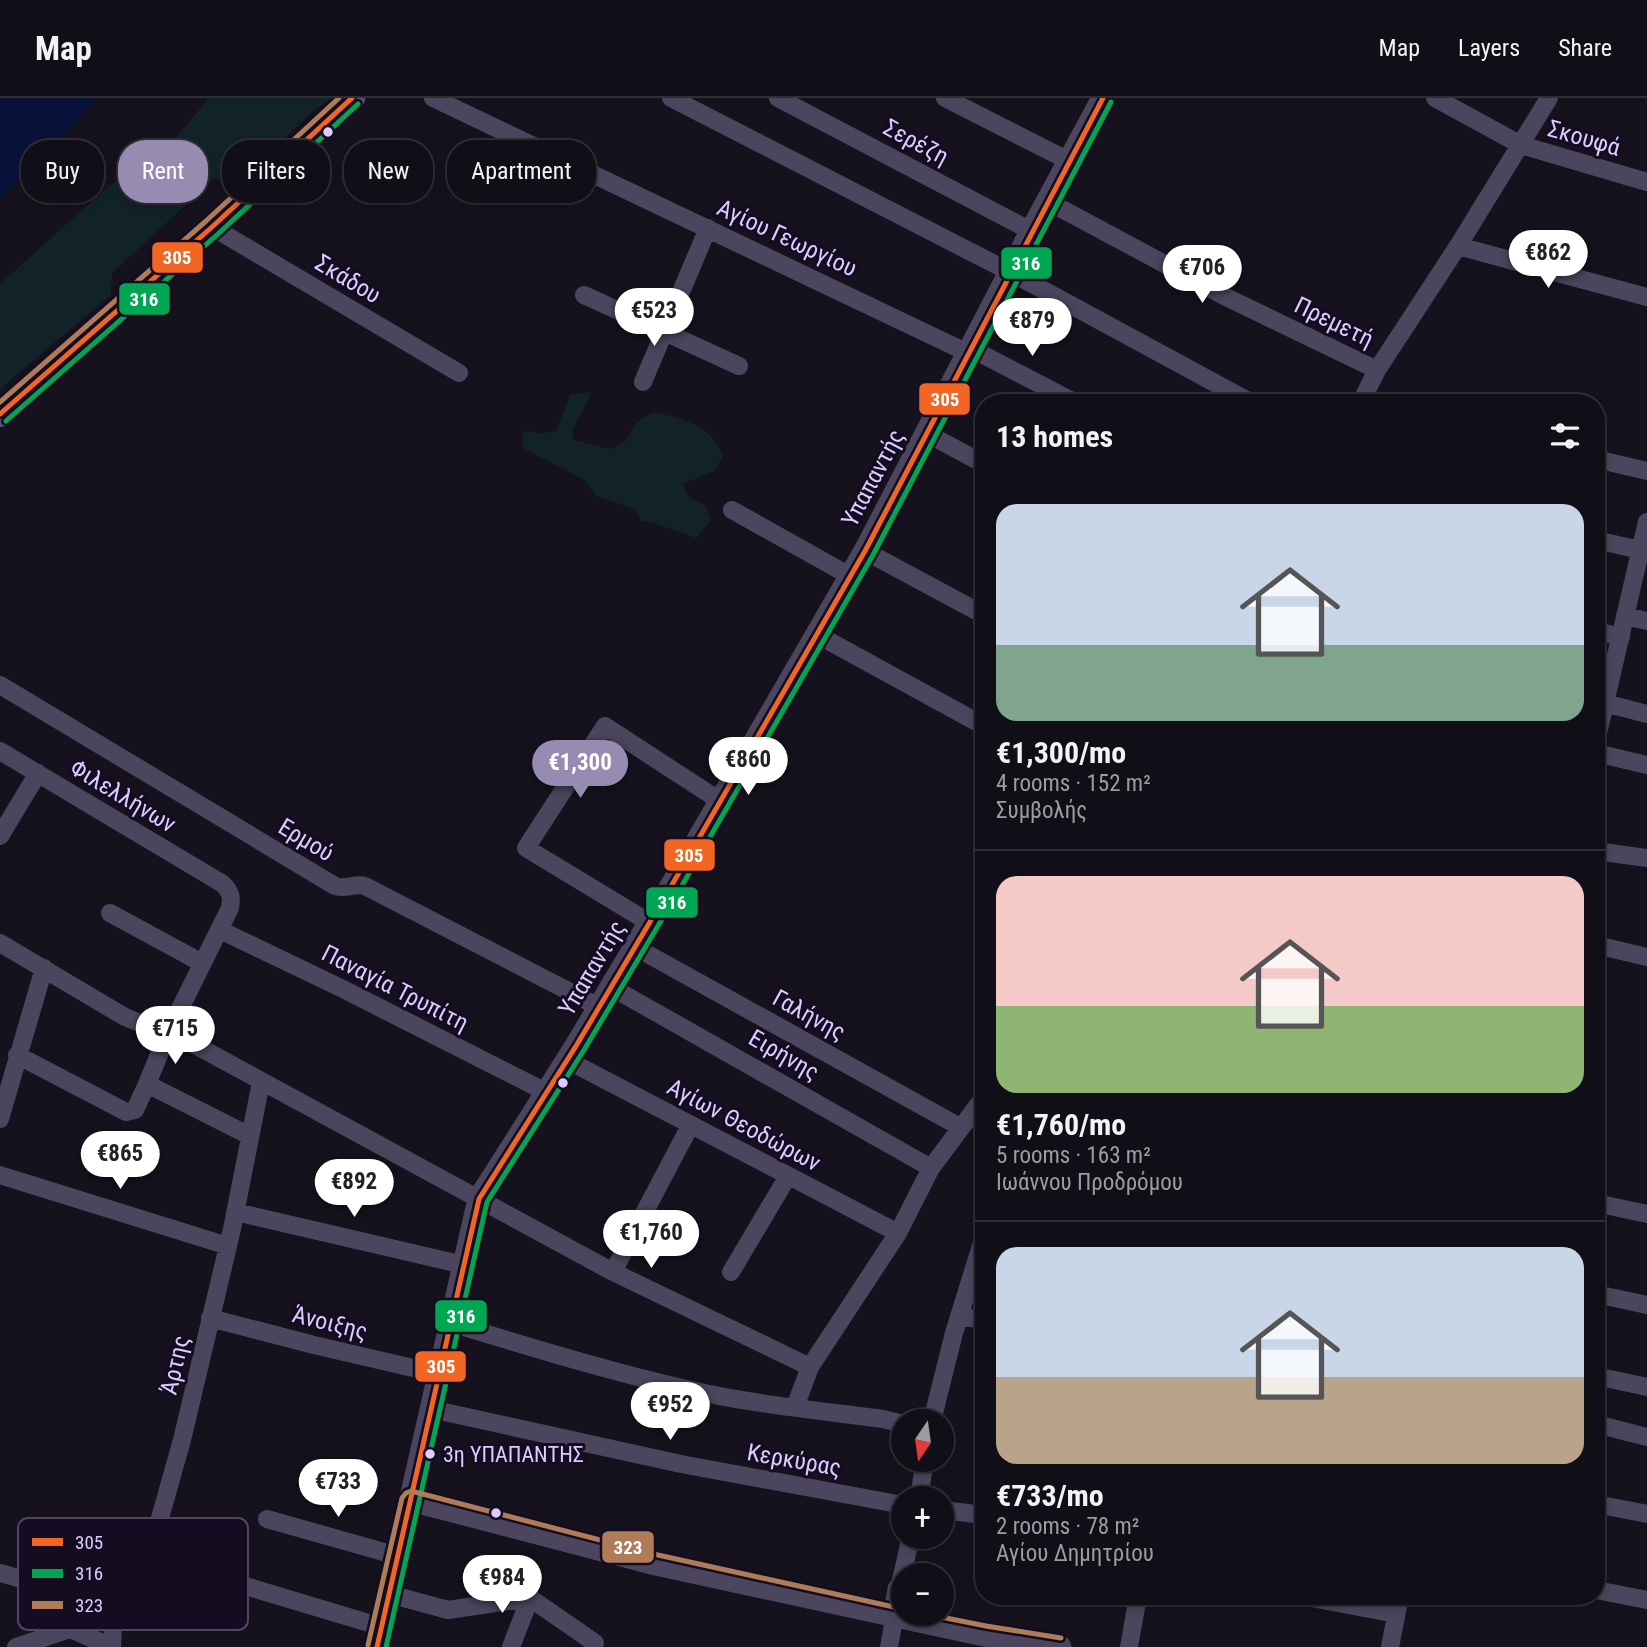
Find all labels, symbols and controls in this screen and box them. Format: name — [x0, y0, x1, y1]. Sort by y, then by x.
text: Map — [35, 29, 92, 68]
text: Map — [1379, 34, 1420, 62]
text: Layers — [1458, 34, 1520, 62]
text: Share — [1558, 34, 1612, 62]
street label: Σερέζη — [879, 113, 953, 171]
street label: Σκουφά — [1544, 114, 1624, 162]
unlabelled marker — [321, 125, 335, 139]
chip: Buy — [21, 140, 104, 203]
chip: Rent — [118, 140, 208, 203]
chip: Filters — [222, 140, 330, 203]
chip: New — [344, 140, 433, 203]
chip: Apartment — [447, 140, 596, 203]
street label: Αγίου Γεωργίου — [713, 193, 861, 283]
pin: €862 — [1507, 230, 1589, 290]
text: €862 — [1525, 239, 1571, 266]
line badge: 305 — [151, 241, 204, 274]
text: 305 — [163, 246, 191, 269]
line badge: 316 — [1000, 246, 1053, 280]
pin: €706 — [1161, 246, 1243, 305]
street label: Σκάδου — [310, 249, 386, 309]
text: 316 — [1012, 252, 1040, 275]
text: €706 — [1179, 254, 1225, 281]
line badge: 316 — [118, 282, 171, 316]
text: 316 — [130, 288, 158, 311]
pin: €523 — [613, 288, 695, 348]
street label: Πρεμετή — [1290, 291, 1378, 353]
text: €523 — [631, 297, 677, 324]
pin: €879 — [991, 299, 1073, 358]
text: €879 — [1009, 307, 1055, 334]
line badge: 305 — [918, 382, 971, 416]
text: 305 — [931, 388, 959, 411]
icon: filters — [1546, 417, 1584, 455]
text: 13 homes — [996, 419, 1113, 454]
street label: Υπαπαντής — [836, 425, 910, 531]
icon: home — [1227, 549, 1353, 675]
text: €1,300/mo — [996, 735, 1126, 770]
pin: €860 — [707, 738, 789, 797]
pin: €1,300 — [523, 740, 637, 800]
text: €860 — [725, 746, 771, 773]
text: €1,300 — [548, 749, 612, 776]
street label: Φιλελλήνων — [65, 754, 181, 838]
text: 4 rooms · 152 m² — [996, 770, 1151, 797]
text: Συμβολής — [996, 797, 1087, 824]
street label: Ερμού — [273, 813, 339, 867]
line badge: 305 — [663, 838, 716, 872]
text: 305 — [675, 844, 703, 867]
line badge: 316 — [645, 886, 699, 919]
text: 316 — [658, 891, 686, 914]
street label: Υπαπαντής — [553, 915, 631, 1021]
icon: home — [1227, 921, 1353, 1047]
street label: Παναγία Τρυπίτη — [317, 939, 473, 1037]
street label: Γαλήνης — [768, 984, 850, 1046]
pin: €715 — [134, 1006, 216, 1066]
text: €715 — [152, 1015, 198, 1042]
street label: Ειρήνης — [744, 1024, 824, 1086]
street label: Αγίων Θεοδώρων — [663, 1073, 825, 1177]
unlabelled marker — [556, 1076, 570, 1090]
text: €1,760/mo — [996, 1107, 1126, 1142]
pin: €865 — [79, 1132, 161, 1191]
text: €865 — [97, 1140, 143, 1167]
text: 5 rooms · 163 m² — [996, 1142, 1151, 1169]
pin: €892 — [313, 1160, 395, 1219]
text: €892 — [331, 1168, 377, 1195]
text: Ιωάννου Προδρόμου — [996, 1169, 1183, 1196]
pin: €1,760 — [594, 1210, 708, 1270]
text: €1,760 — [619, 1219, 683, 1246]
icon: home — [1227, 1292, 1353, 1418]
line badge: 316 — [434, 1299, 488, 1333]
street label: Άνοιξης — [290, 1300, 370, 1346]
text: 316 — [447, 1305, 475, 1328]
street label: Άρτης — [155, 1333, 195, 1397]
line badge: 305 — [414, 1350, 467, 1383]
text: 305 — [427, 1355, 455, 1378]
pin: €952 — [629, 1382, 711, 1442]
text: €952 — [647, 1391, 693, 1418]
north arrow — [891, 1409, 954, 1472]
map controls — [891, 1409, 954, 1626]
street label: Κερκύρας — [745, 1438, 843, 1482]
place label: 3η ΥΠΑΠΑΝΤΗΣ — [443, 1442, 584, 1467]
marker: 3η ΥΠΑΠΑΝΤΗΣ — [423, 1447, 437, 1461]
pin: €733 — [297, 1460, 379, 1519]
text: €733 — [315, 1468, 361, 1495]
text: €733/mo — [996, 1478, 1104, 1513]
button: + — [891, 1486, 954, 1549]
unlabelled marker — [489, 1506, 503, 1520]
text: 2 rooms · 78 m² — [996, 1513, 1139, 1540]
legend — [18, 1518, 248, 1630]
line badge: 323 — [601, 1530, 655, 1564]
text: 305 — [75, 1531, 103, 1554]
text: 323 — [614, 1536, 642, 1559]
text: Αγίου Δημητρίου — [996, 1540, 1154, 1567]
pin: €984 — [461, 1556, 543, 1615]
text: 316 — [75, 1562, 103, 1585]
button: − — [891, 1563, 954, 1626]
text: €984 — [479, 1564, 525, 1591]
text: 323 — [75, 1594, 103, 1617]

